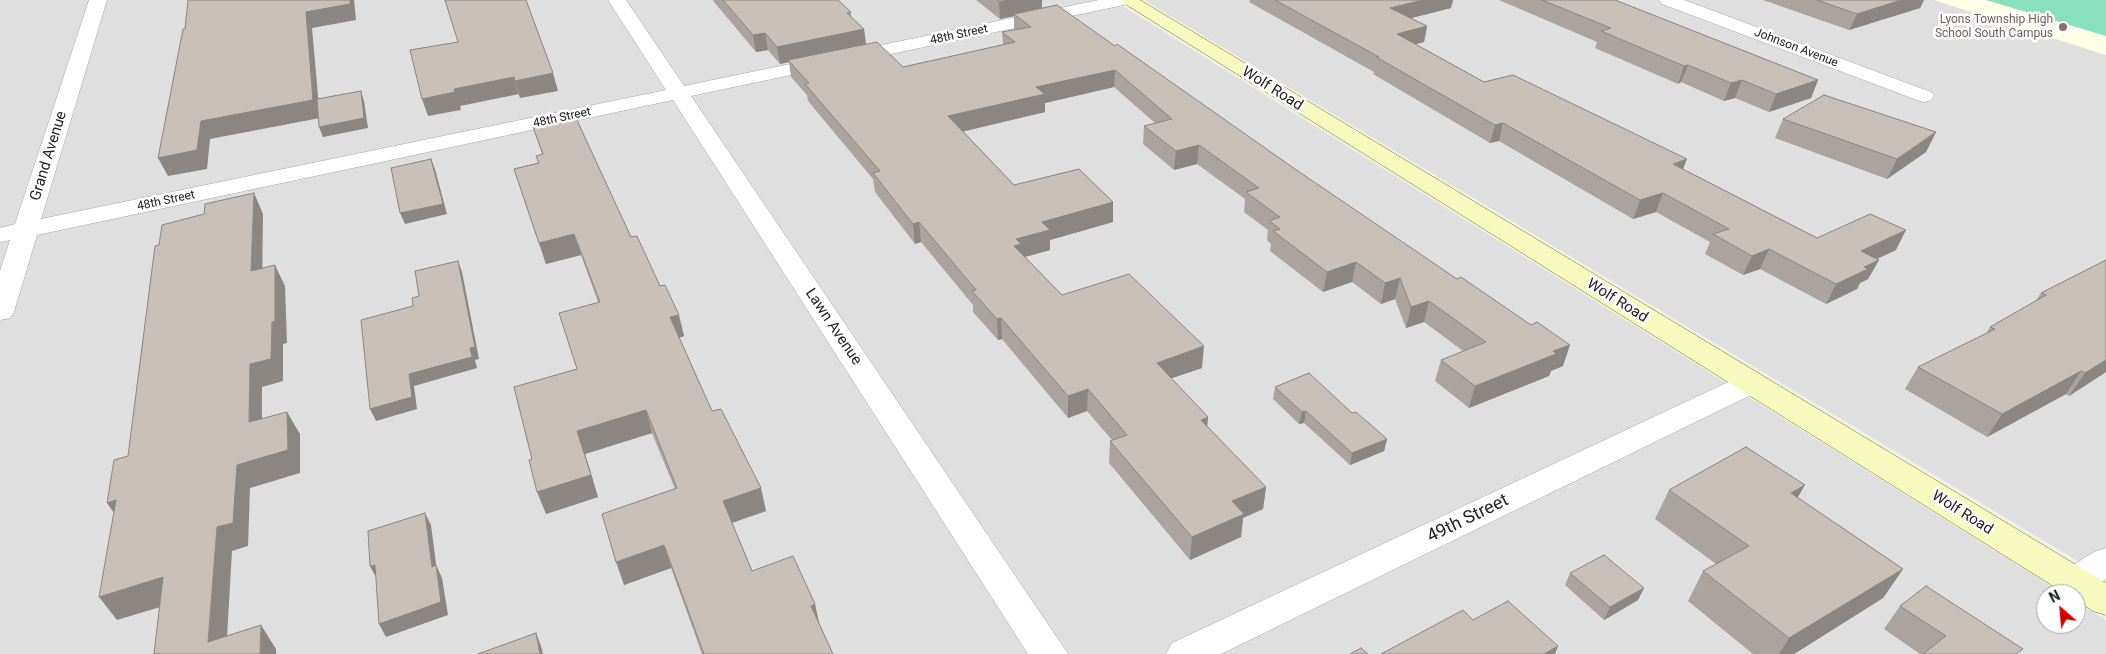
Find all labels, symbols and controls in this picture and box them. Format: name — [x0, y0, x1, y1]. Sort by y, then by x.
place label: Lyons Township High School South Campus — [1935, 13, 2053, 41]
marker: Lyons Township High School South Campus — [2057, 21, 2069, 33]
street label: 48th Street — [929, 22, 989, 48]
street label: Johnson Avenue — [1752, 25, 1840, 71]
street label: Wolf Road — [1238, 63, 1306, 115]
street label: 48th Street — [532, 105, 592, 131]
street label: Grand Avenue — [27, 109, 71, 203]
street label: 48th Street — [136, 188, 196, 214]
street label: Wolf Road — [1583, 275, 1651, 327]
street label: Lawn Avenue — [801, 285, 865, 369]
street label: Wolf Road — [1928, 487, 1996, 539]
street label: 49th Street — [1424, 490, 1512, 548]
north arrow — [2036, 584, 2086, 634]
text: N — [2047, 587, 2063, 606]

